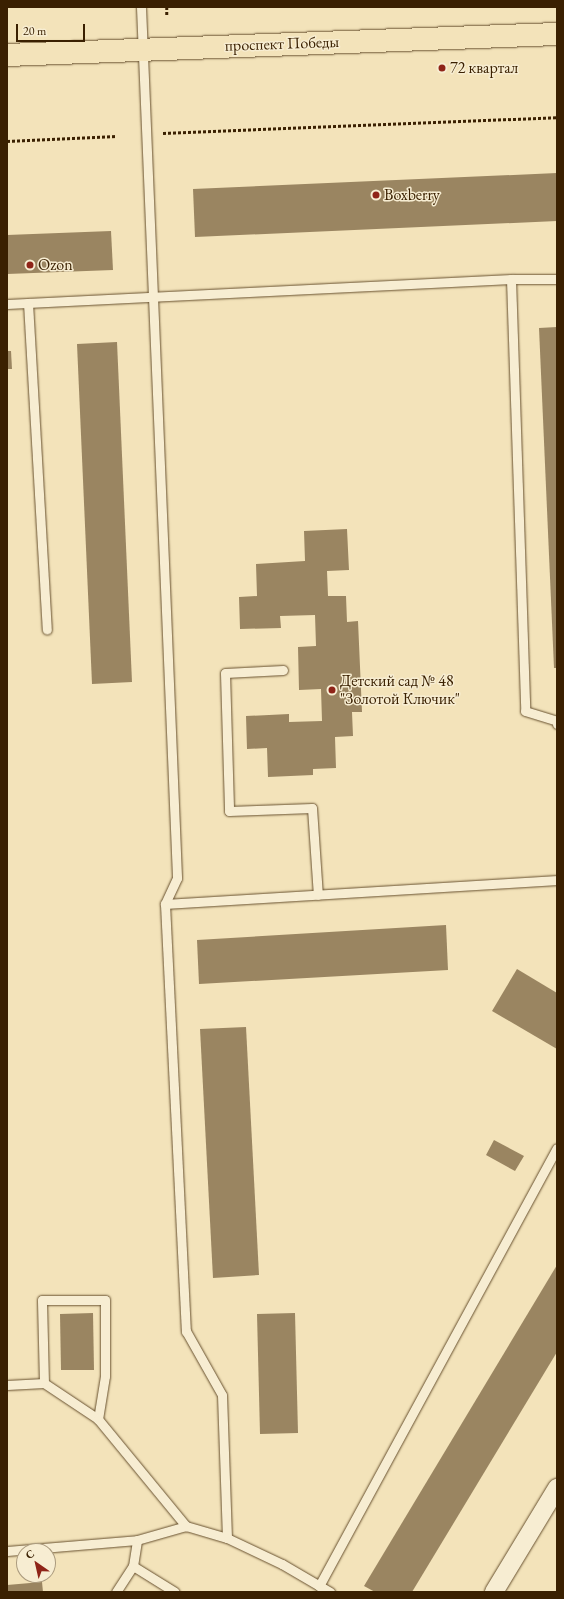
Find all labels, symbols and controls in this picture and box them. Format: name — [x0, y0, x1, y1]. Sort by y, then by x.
scale bar — [18, 16, 87, 42]
text: 20 m — [23, 23, 46, 39]
street label: проспект Победы — [225, 32, 339, 56]
place label: 72 квартал — [450, 58, 518, 78]
marker: 72 квартал — [437, 63, 447, 73]
place label: Boxberry — [384, 185, 440, 205]
marker: Boxberry — [371, 190, 381, 200]
place label: Ozon — [38, 255, 73, 275]
marker: Ozon — [25, 260, 35, 270]
place label: Детский сад № 48 "Золотой Ключик" — [340, 671, 460, 709]
marker: Детский сад № 48 "Золотой Ключик" — [327, 685, 337, 695]
north arrow — [16, 1543, 56, 1583]
text: С — [23, 1546, 37, 1562]

